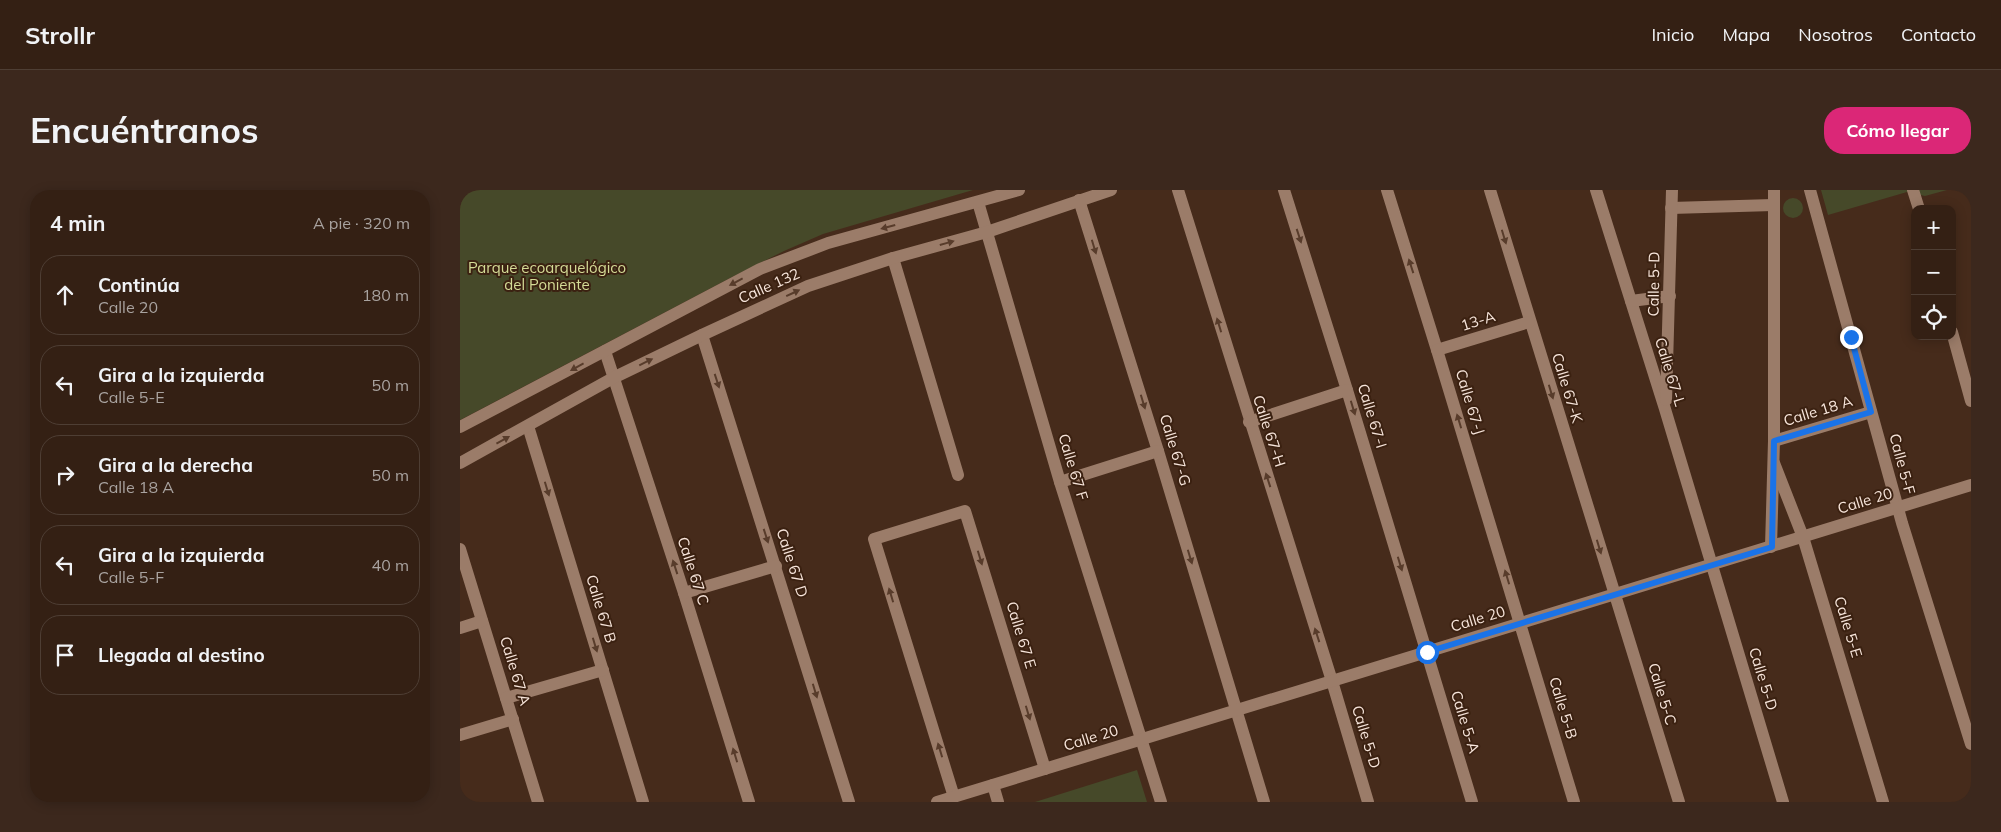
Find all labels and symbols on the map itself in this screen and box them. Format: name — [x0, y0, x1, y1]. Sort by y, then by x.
one-way arrow — [880, 223, 895, 231]
one-way arrow — [1295, 229, 1303, 244]
one-way arrow — [1500, 229, 1508, 244]
one-way arrow — [940, 239, 955, 247]
one-way arrow — [1091, 239, 1098, 254]
street label: Calle 5-D — [1643, 251, 1664, 317]
park label: Parque ecoarquelógico del Poniente — [468, 258, 626, 294]
one-way arrow — [1406, 258, 1414, 273]
street label: Calle 132 — [735, 264, 802, 307]
one-way arrow — [728, 278, 743, 286]
one-way arrow — [786, 289, 800, 297]
street label: 13-A — [1458, 306, 1497, 335]
one-way arrow — [1215, 317, 1223, 332]
route end — [1840, 326, 1863, 349]
street label: Calle 67-L — [1651, 335, 1690, 408]
street label: Calle 67-K — [1548, 351, 1587, 426]
one-way arrow — [639, 358, 653, 366]
one-way arrow — [570, 363, 584, 371]
street label: Calle 67-J — [1452, 367, 1489, 437]
one-way arrow — [713, 374, 721, 389]
street label: Calle 67-I — [1354, 381, 1391, 450]
one-way arrow — [1547, 385, 1555, 400]
street label: Calle 18 A — [1781, 391, 1855, 430]
street label: Calle 67-H — [1249, 393, 1290, 469]
one-way arrow — [1139, 394, 1147, 409]
one-way arrow — [1349, 401, 1357, 416]
street label: Calle 67-G — [1156, 412, 1195, 488]
one-way arrow — [1455, 414, 1463, 429]
street label: Calle 67 F — [1054, 431, 1093, 502]
street label: Calle 5-F — [1885, 431, 1920, 496]
one-way arrow — [496, 435, 509, 444]
one-way arrow — [1263, 472, 1271, 487]
one-way arrow — [544, 482, 552, 497]
street label: Calle 20 — [1835, 483, 1895, 518]
street label: Calle 67 D — [772, 526, 813, 600]
one-way arrow — [763, 528, 770, 543]
street label: Calle 67 C — [674, 534, 713, 607]
one-way arrow — [1596, 540, 1603, 555]
one-way arrow — [1187, 550, 1195, 565]
one-way arrow — [976, 551, 984, 566]
one-way arrow — [1396, 556, 1404, 571]
one-way arrow — [671, 559, 679, 574]
one-way arrow — [1502, 569, 1510, 584]
street label: Calle 67 B — [582, 572, 621, 645]
one-way arrow — [887, 587, 895, 602]
street label: Calle 5-E — [1830, 594, 1867, 660]
street label: Calle 67 E — [1002, 599, 1041, 671]
street label: Calle 20 — [1448, 601, 1508, 636]
one-way arrow — [1313, 627, 1321, 642]
street label: Calle 67 A — [496, 634, 535, 708]
one-way arrow — [591, 637, 599, 652]
route start — [1416, 641, 1439, 664]
street label: Calle 5-D — [1745, 645, 1782, 713]
street label: Calle 5-C — [1644, 661, 1681, 727]
street label: Calle 5-B — [1545, 675, 1582, 741]
one-way arrow — [811, 683, 819, 698]
street label: Calle 5-A — [1447, 688, 1484, 755]
street label: Calle 5-D — [1348, 703, 1385, 771]
one-way arrow — [1024, 706, 1032, 721]
street label: Calle 20 — [1061, 720, 1121, 755]
one-way arrow — [935, 743, 943, 758]
one-way arrow — [730, 748, 738, 763]

